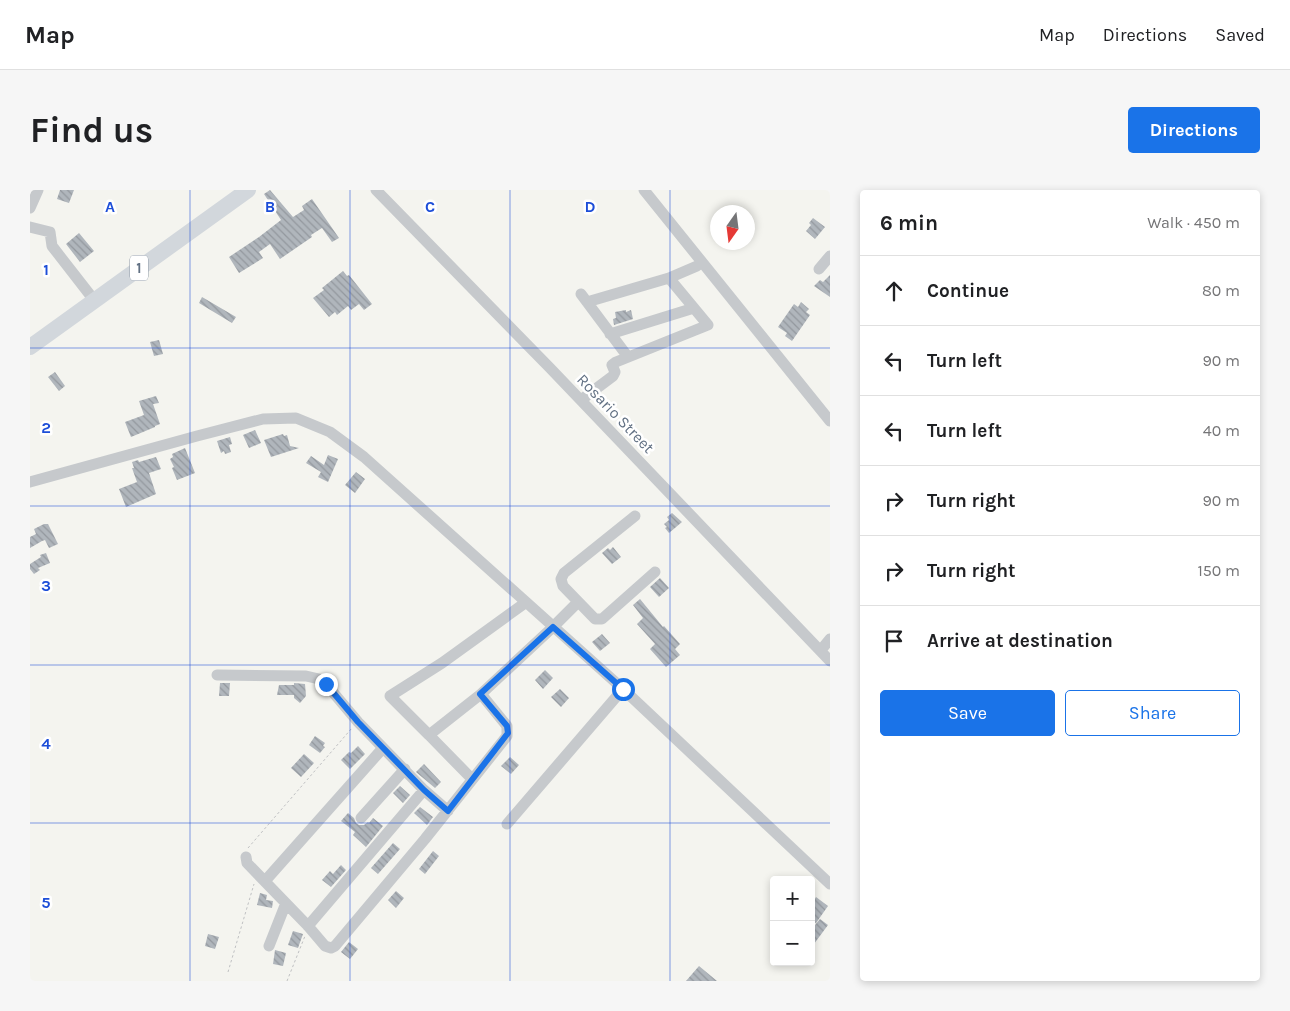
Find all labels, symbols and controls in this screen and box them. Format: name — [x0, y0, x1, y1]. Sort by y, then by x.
text: Map — [25, 21, 75, 49]
text: Map — [1039, 24, 1075, 46]
text: Directions — [1103, 24, 1187, 46]
text: Saved — [1215, 24, 1265, 46]
button: Directions — [1128, 107, 1260, 153]
text: Find us — [30, 110, 153, 151]
text: A — [105, 197, 115, 216]
text: B — [265, 197, 275, 216]
text: C — [425, 197, 435, 216]
text: D — [585, 197, 596, 216]
north arrow — [710, 205, 755, 250]
text: 6 min — [880, 211, 938, 235]
text: Walk · 450 m — [1147, 213, 1240, 232]
road number: 1 — [130, 256, 148, 280]
text: 1 — [43, 260, 49, 279]
icon: ahead — [880, 277, 908, 305]
text: Continue — [927, 280, 1009, 302]
text: 80 m — [1202, 281, 1240, 300]
icon: left — [880, 347, 908, 375]
text: Turn left — [927, 350, 1002, 372]
text: 90 m — [1202, 351, 1240, 370]
street label: Rosario Street — [573, 370, 658, 457]
icon: left — [880, 417, 908, 445]
text: 2 — [41, 418, 51, 437]
text: Turn left — [927, 420, 1002, 442]
text: 40 m — [1203, 421, 1240, 440]
icon: right — [880, 487, 908, 515]
text: Turn right — [927, 490, 1016, 512]
text: 90 m — [1202, 491, 1240, 510]
icon: right — [880, 557, 908, 585]
text: Turn right — [927, 560, 1016, 582]
text: 150 m — [1197, 561, 1240, 580]
text: 3 — [41, 576, 51, 595]
icon: arrive — [880, 627, 908, 655]
text: Arrive at destination — [927, 630, 1113, 652]
route end — [315, 673, 338, 696]
route start — [612, 678, 635, 701]
button: Save — [880, 690, 1055, 736]
button: Share — [1065, 690, 1240, 736]
text: 4 — [41, 734, 51, 753]
map controls — [770, 876, 815, 966]
button: + — [770, 876, 815, 921]
text: 5 — [41, 893, 51, 912]
button: − — [770, 921, 815, 966]

